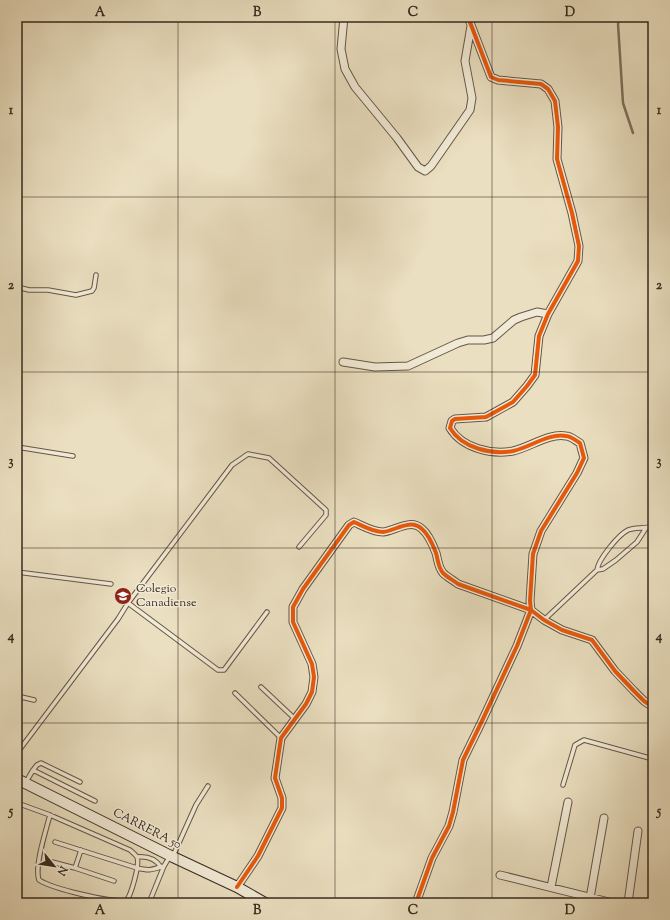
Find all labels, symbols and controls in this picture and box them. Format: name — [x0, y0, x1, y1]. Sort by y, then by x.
text: A — [95, 4, 106, 22]
text: B — [253, 4, 262, 22]
text: C — [408, 4, 418, 22]
text: D — [565, 4, 575, 22]
text: 1 — [9, 102, 14, 120]
text: 1 — [657, 102, 662, 120]
text: 2 — [8, 277, 15, 295]
text: 2 — [656, 277, 663, 295]
text: 3 — [8, 453, 14, 471]
text: 3 — [656, 453, 662, 471]
place label: Colegio Canadiense — [136, 580, 197, 612]
school or university icon: Colegio Canadiense — [113, 586, 133, 606]
text: 4 — [7, 628, 15, 646]
text: 4 — [655, 628, 663, 646]
text: 5 — [8, 803, 14, 821]
text: 5 — [656, 803, 662, 821]
street label: CARRERA 50 — [110, 804, 184, 854]
north arrow — [34, 846, 74, 886]
text: N — [53, 862, 71, 878]
text: A — [95, 902, 106, 920]
text: B — [253, 902, 262, 920]
text: C — [408, 902, 418, 920]
text: D — [565, 902, 575, 920]

